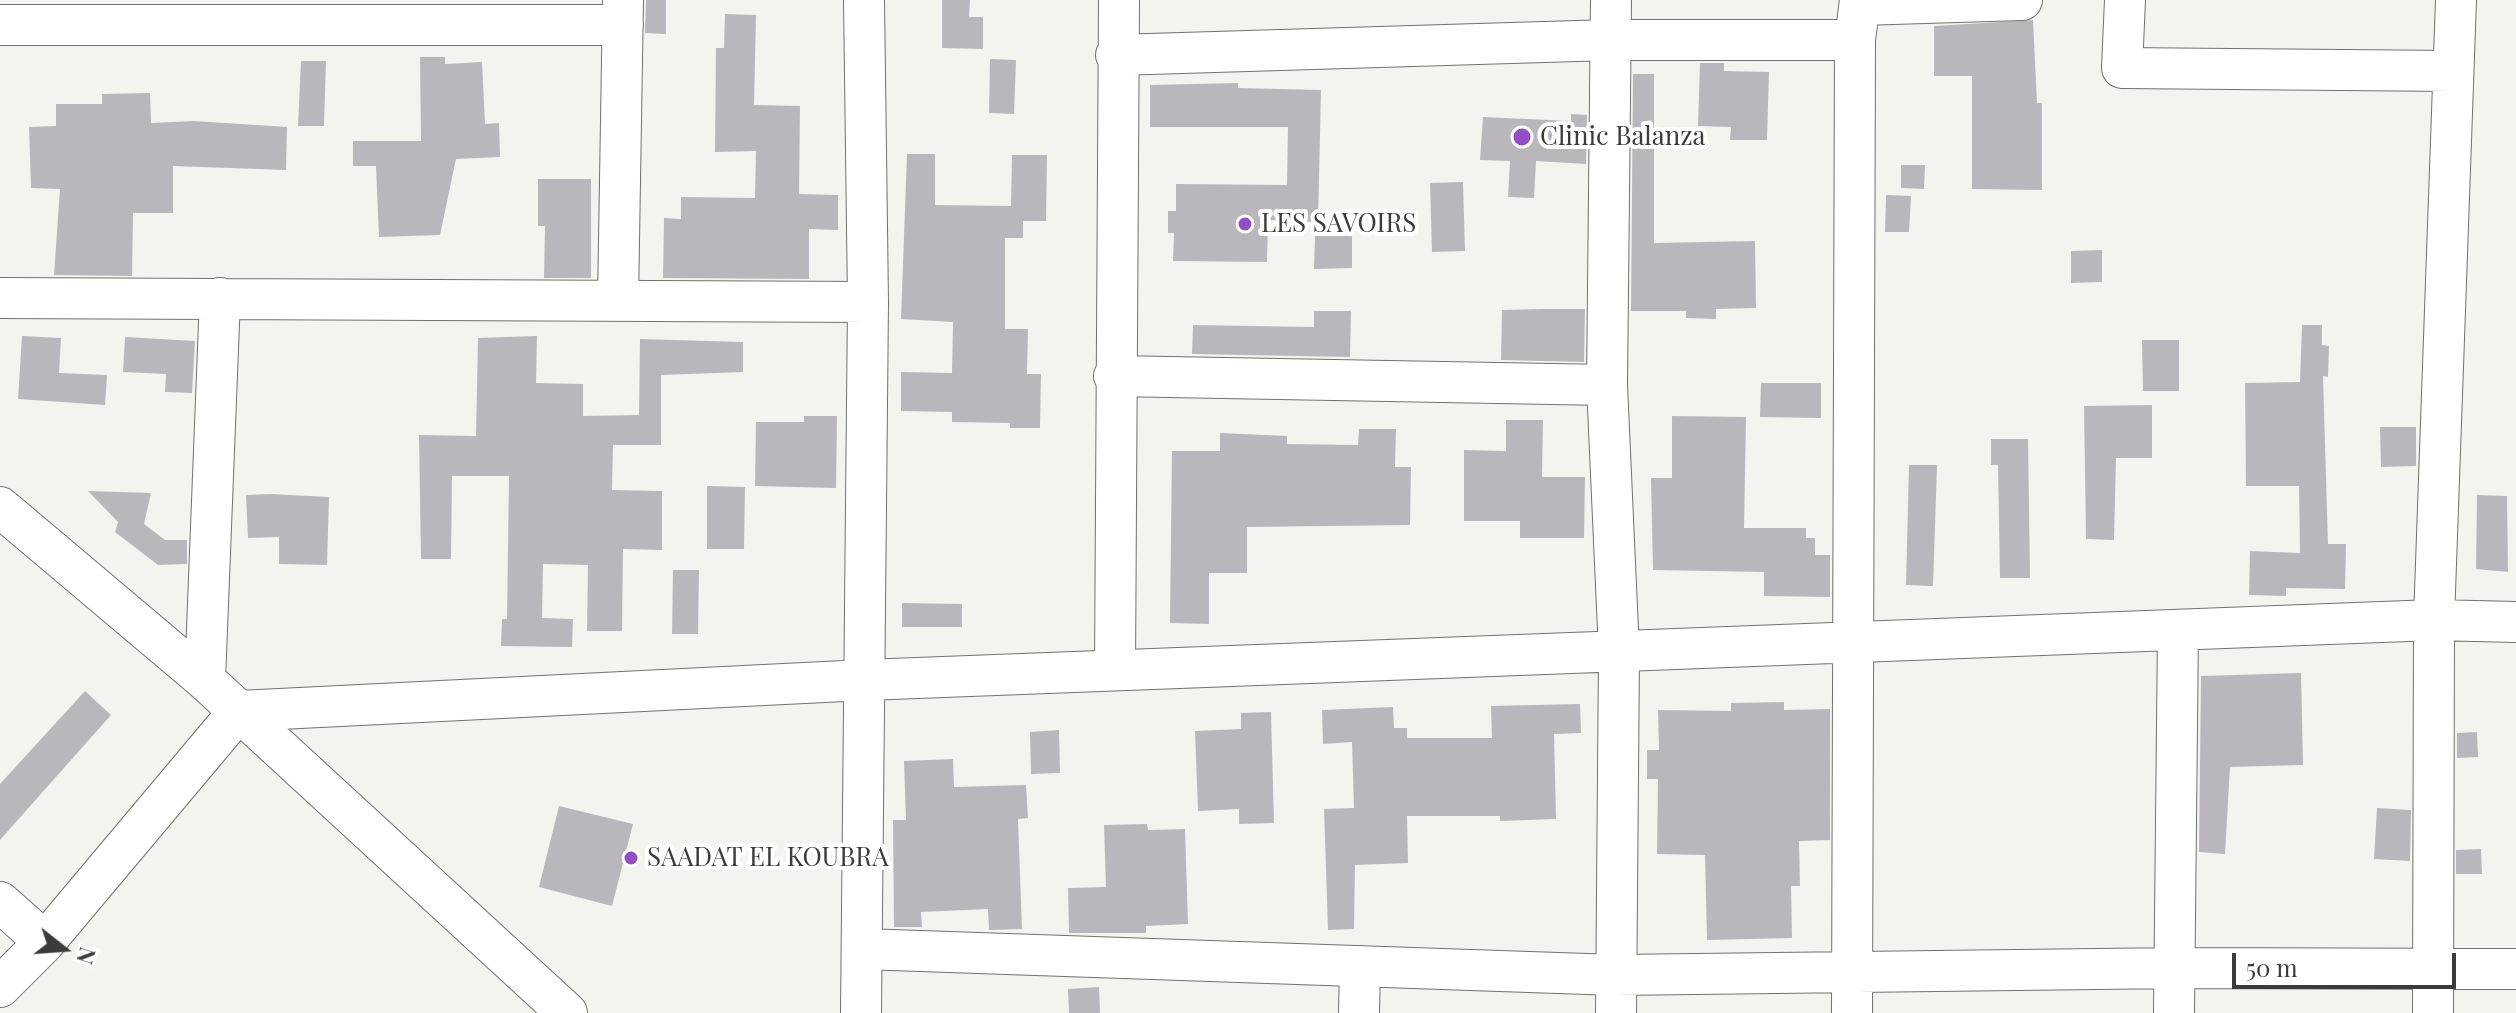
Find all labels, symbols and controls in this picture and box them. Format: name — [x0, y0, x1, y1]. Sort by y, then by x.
place label: Clinic Balanza — [1540, 121, 1706, 153]
marker: Clinic Balanza — [1511, 126, 1533, 148]
place label: LES SAVOIRS — [1261, 208, 1416, 240]
marker: LES SAVOIRS — [1236, 215, 1254, 233]
place label: SAADAT EL KOUBRA — [647, 842, 889, 874]
marker: SAADAT EL KOUBRA — [622, 849, 640, 867]
north arrow — [24, 909, 104, 989]
scale bar — [2236, 937, 2460, 987]
text: N — [70, 944, 104, 968]
text: 50 m — [2246, 951, 2298, 983]

